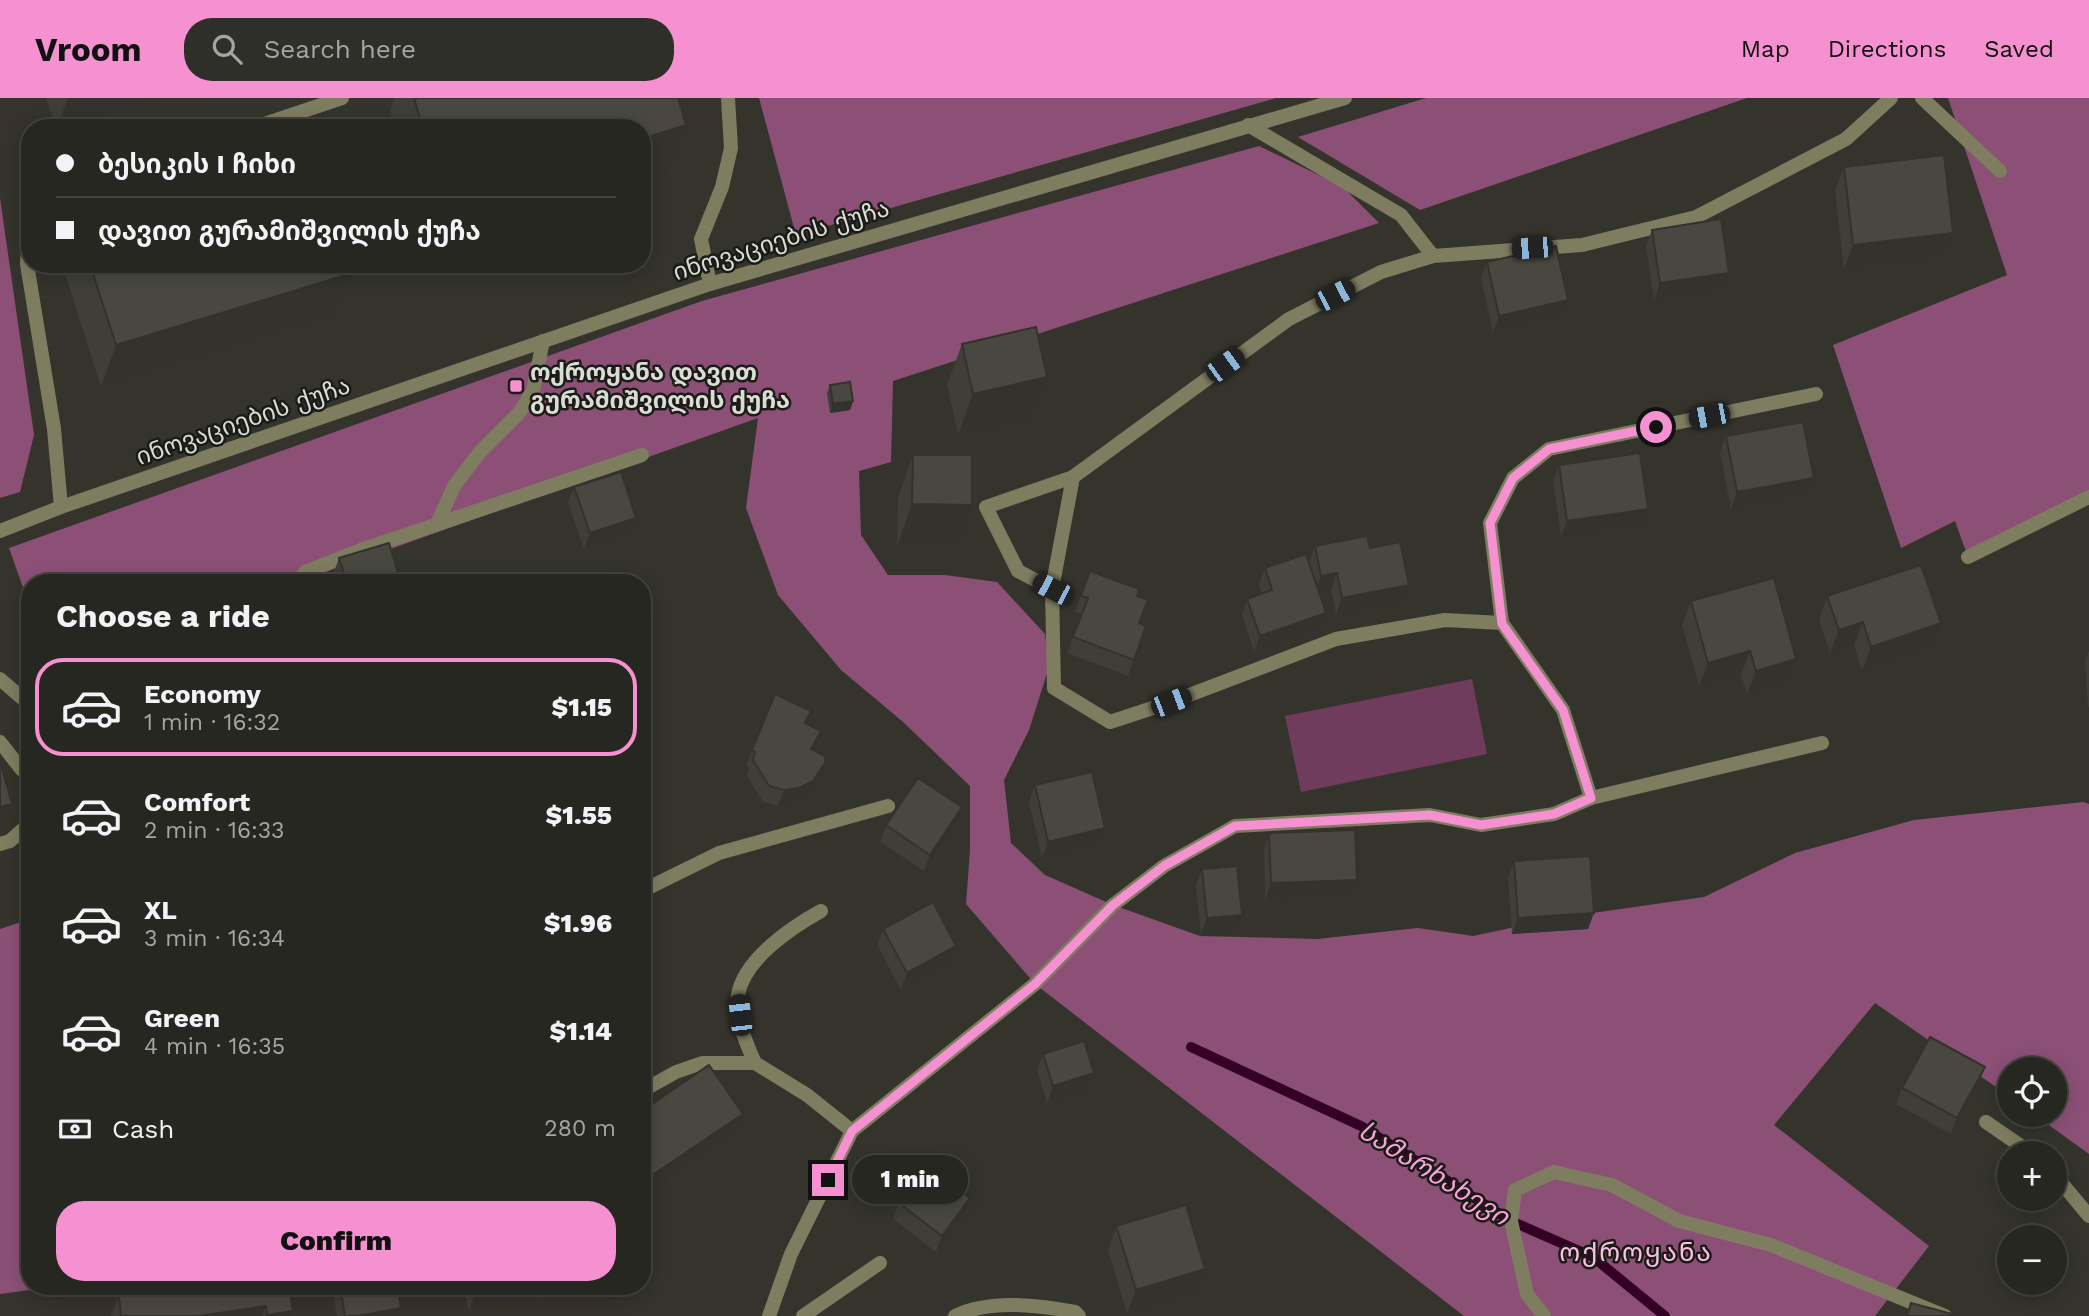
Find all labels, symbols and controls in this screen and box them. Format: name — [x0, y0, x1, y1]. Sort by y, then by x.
search box — [184, 18, 674, 81]
text: Vroom — [35, 30, 142, 69]
icon: search — [208, 30, 246, 68]
text: Search here — [264, 34, 416, 64]
text: Map — [1741, 35, 1790, 63]
text: Directions — [1828, 35, 1946, 63]
text: Saved — [1984, 35, 2054, 63]
text: ბესიკის I ჩიხი — [98, 149, 296, 179]
street label: ინოვაციების ქუჩა — [670, 194, 892, 286]
text: დავით გურამიშვილის ქუჩა — [98, 216, 481, 246]
car — [1511, 236, 1554, 260]
car — [1312, 276, 1359, 314]
car — [1202, 344, 1249, 386]
place label: ოქროყანა დავით გურამიშვილის ქუჩა — [530, 358, 790, 414]
street label: ინოვაციების ქუჩა — [132, 371, 354, 471]
marker: ოქროყანა დავით გურამიშვილის ქუჩა — [508, 378, 524, 394]
car — [1687, 402, 1732, 430]
route start — [1640, 411, 1672, 443]
car — [1029, 570, 1076, 608]
text: Choose a ride — [56, 597, 270, 635]
icon: car — [60, 676, 123, 739]
text: Economy — [144, 679, 261, 709]
car — [1148, 685, 1195, 719]
text: $1.15 — [552, 692, 612, 722]
text: 1 min · 16:32 — [144, 709, 280, 736]
icon: car — [60, 784, 123, 847]
text: Comfort — [144, 787, 250, 817]
text: $1.55 — [545, 800, 612, 830]
text: 2 min · 16:33 — [144, 817, 285, 844]
icon: car — [60, 892, 123, 955]
text: XL — [144, 895, 177, 925]
text: $1.96 — [544, 908, 612, 938]
text: 3 min · 16:34 — [144, 925, 285, 952]
car — [728, 993, 753, 1037]
icon: car — [60, 1000, 123, 1063]
text: Green — [144, 1003, 220, 1033]
text: $1.14 — [550, 1016, 612, 1046]
text: 4 min · 16:35 — [144, 1033, 285, 1060]
map controls — [1997, 1057, 2067, 1295]
button: locate — [1997, 1057, 2067, 1127]
icon: cash — [56, 1110, 94, 1148]
text: Cash — [112, 1114, 174, 1144]
text: 280 m — [544, 1115, 616, 1142]
water label: სამარხახევი — [1353, 1115, 1516, 1233]
button: + — [1997, 1141, 2067, 1211]
callout: 1 min — [852, 1156, 968, 1204]
route end — [812, 1164, 844, 1196]
text: 1 min — [880, 1166, 940, 1193]
button: Confirm — [56, 1201, 616, 1281]
button: − — [1997, 1225, 2067, 1295]
district label: ოქროყანა — [1559, 1237, 1713, 1267]

